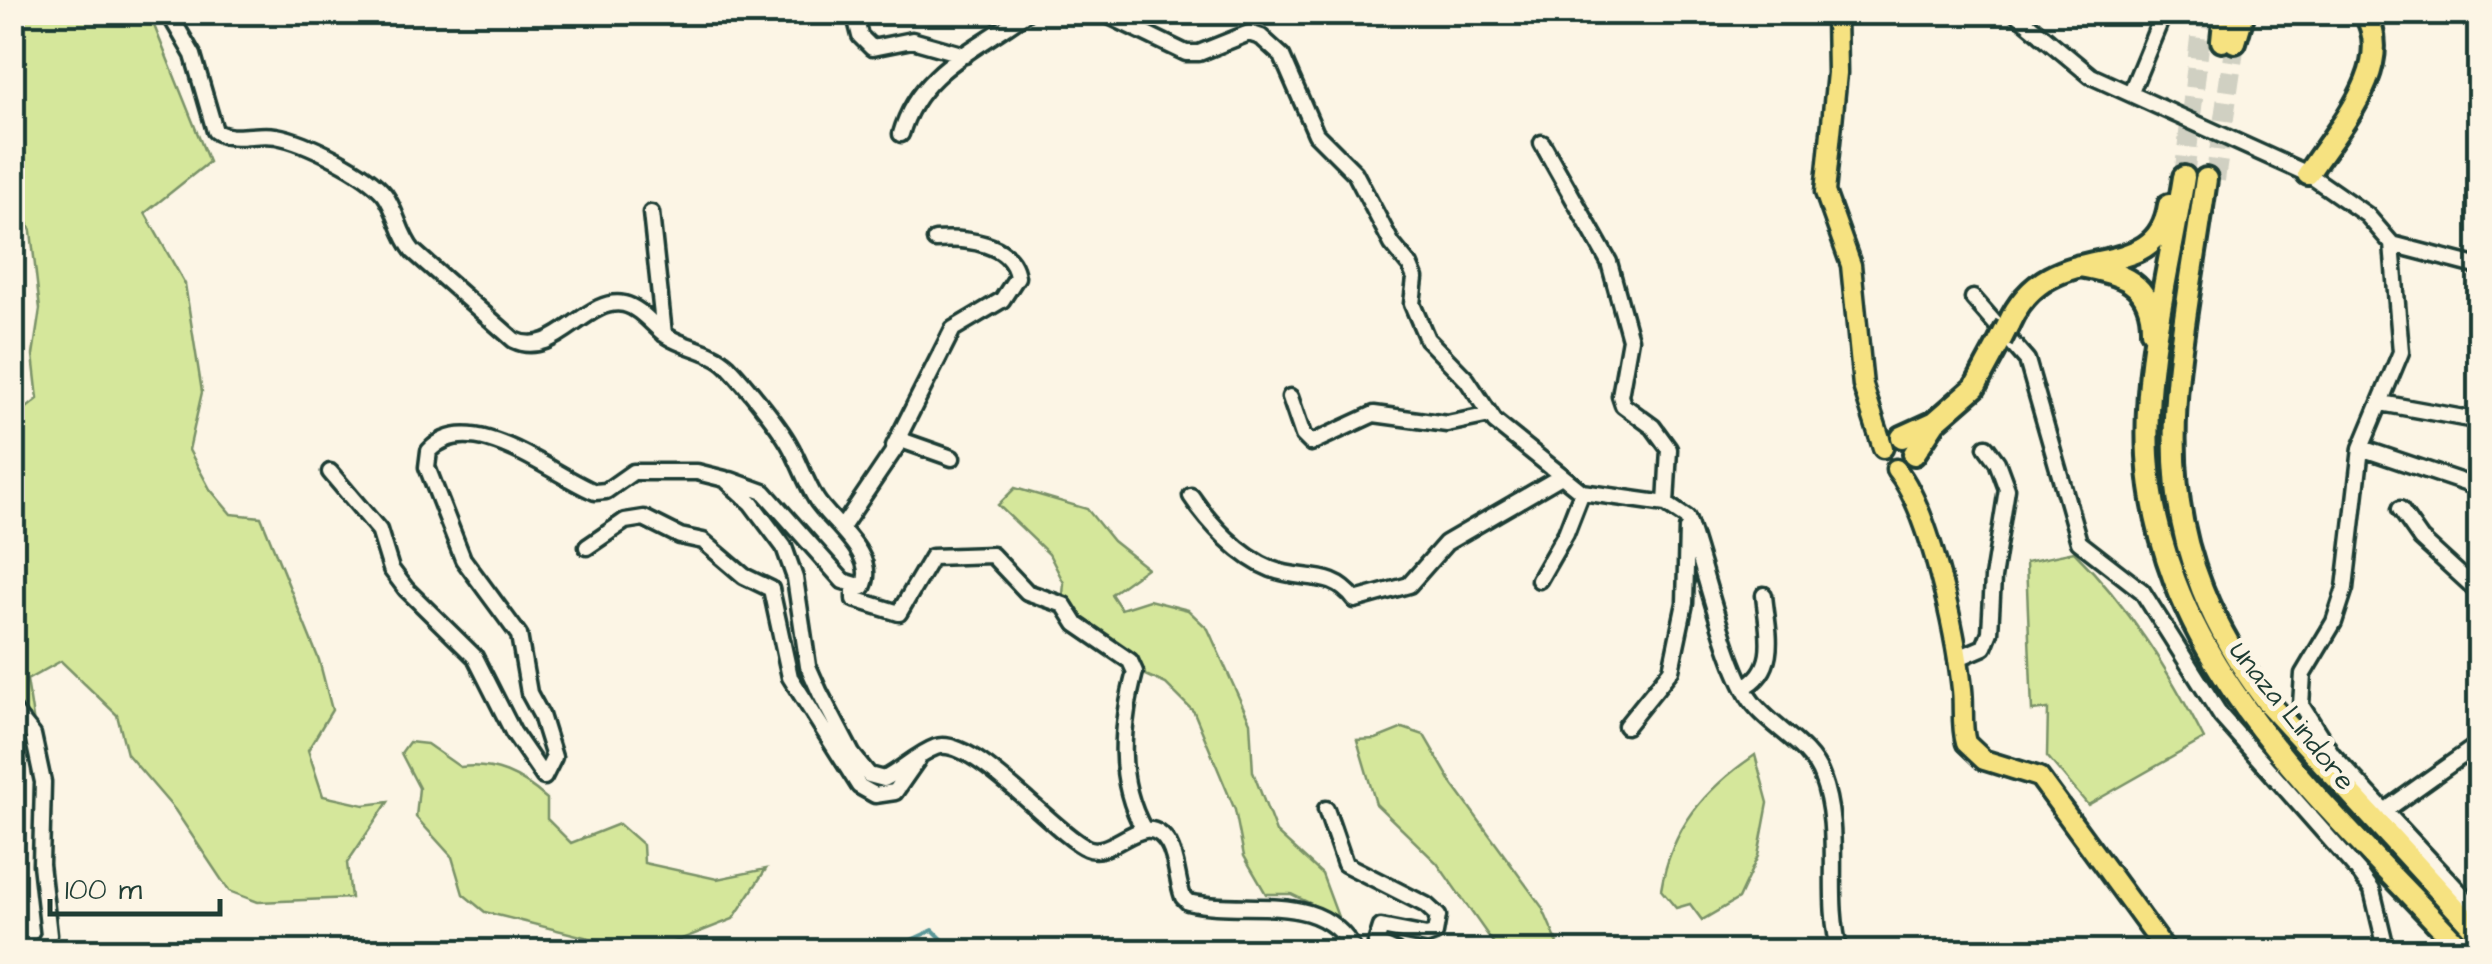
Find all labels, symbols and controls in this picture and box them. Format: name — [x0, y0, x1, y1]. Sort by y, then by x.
street label: Unaza Lindore — [2220, 633, 2364, 799]
scale bar — [50, 854, 220, 916]
text: 100 m — [65, 869, 143, 911]

